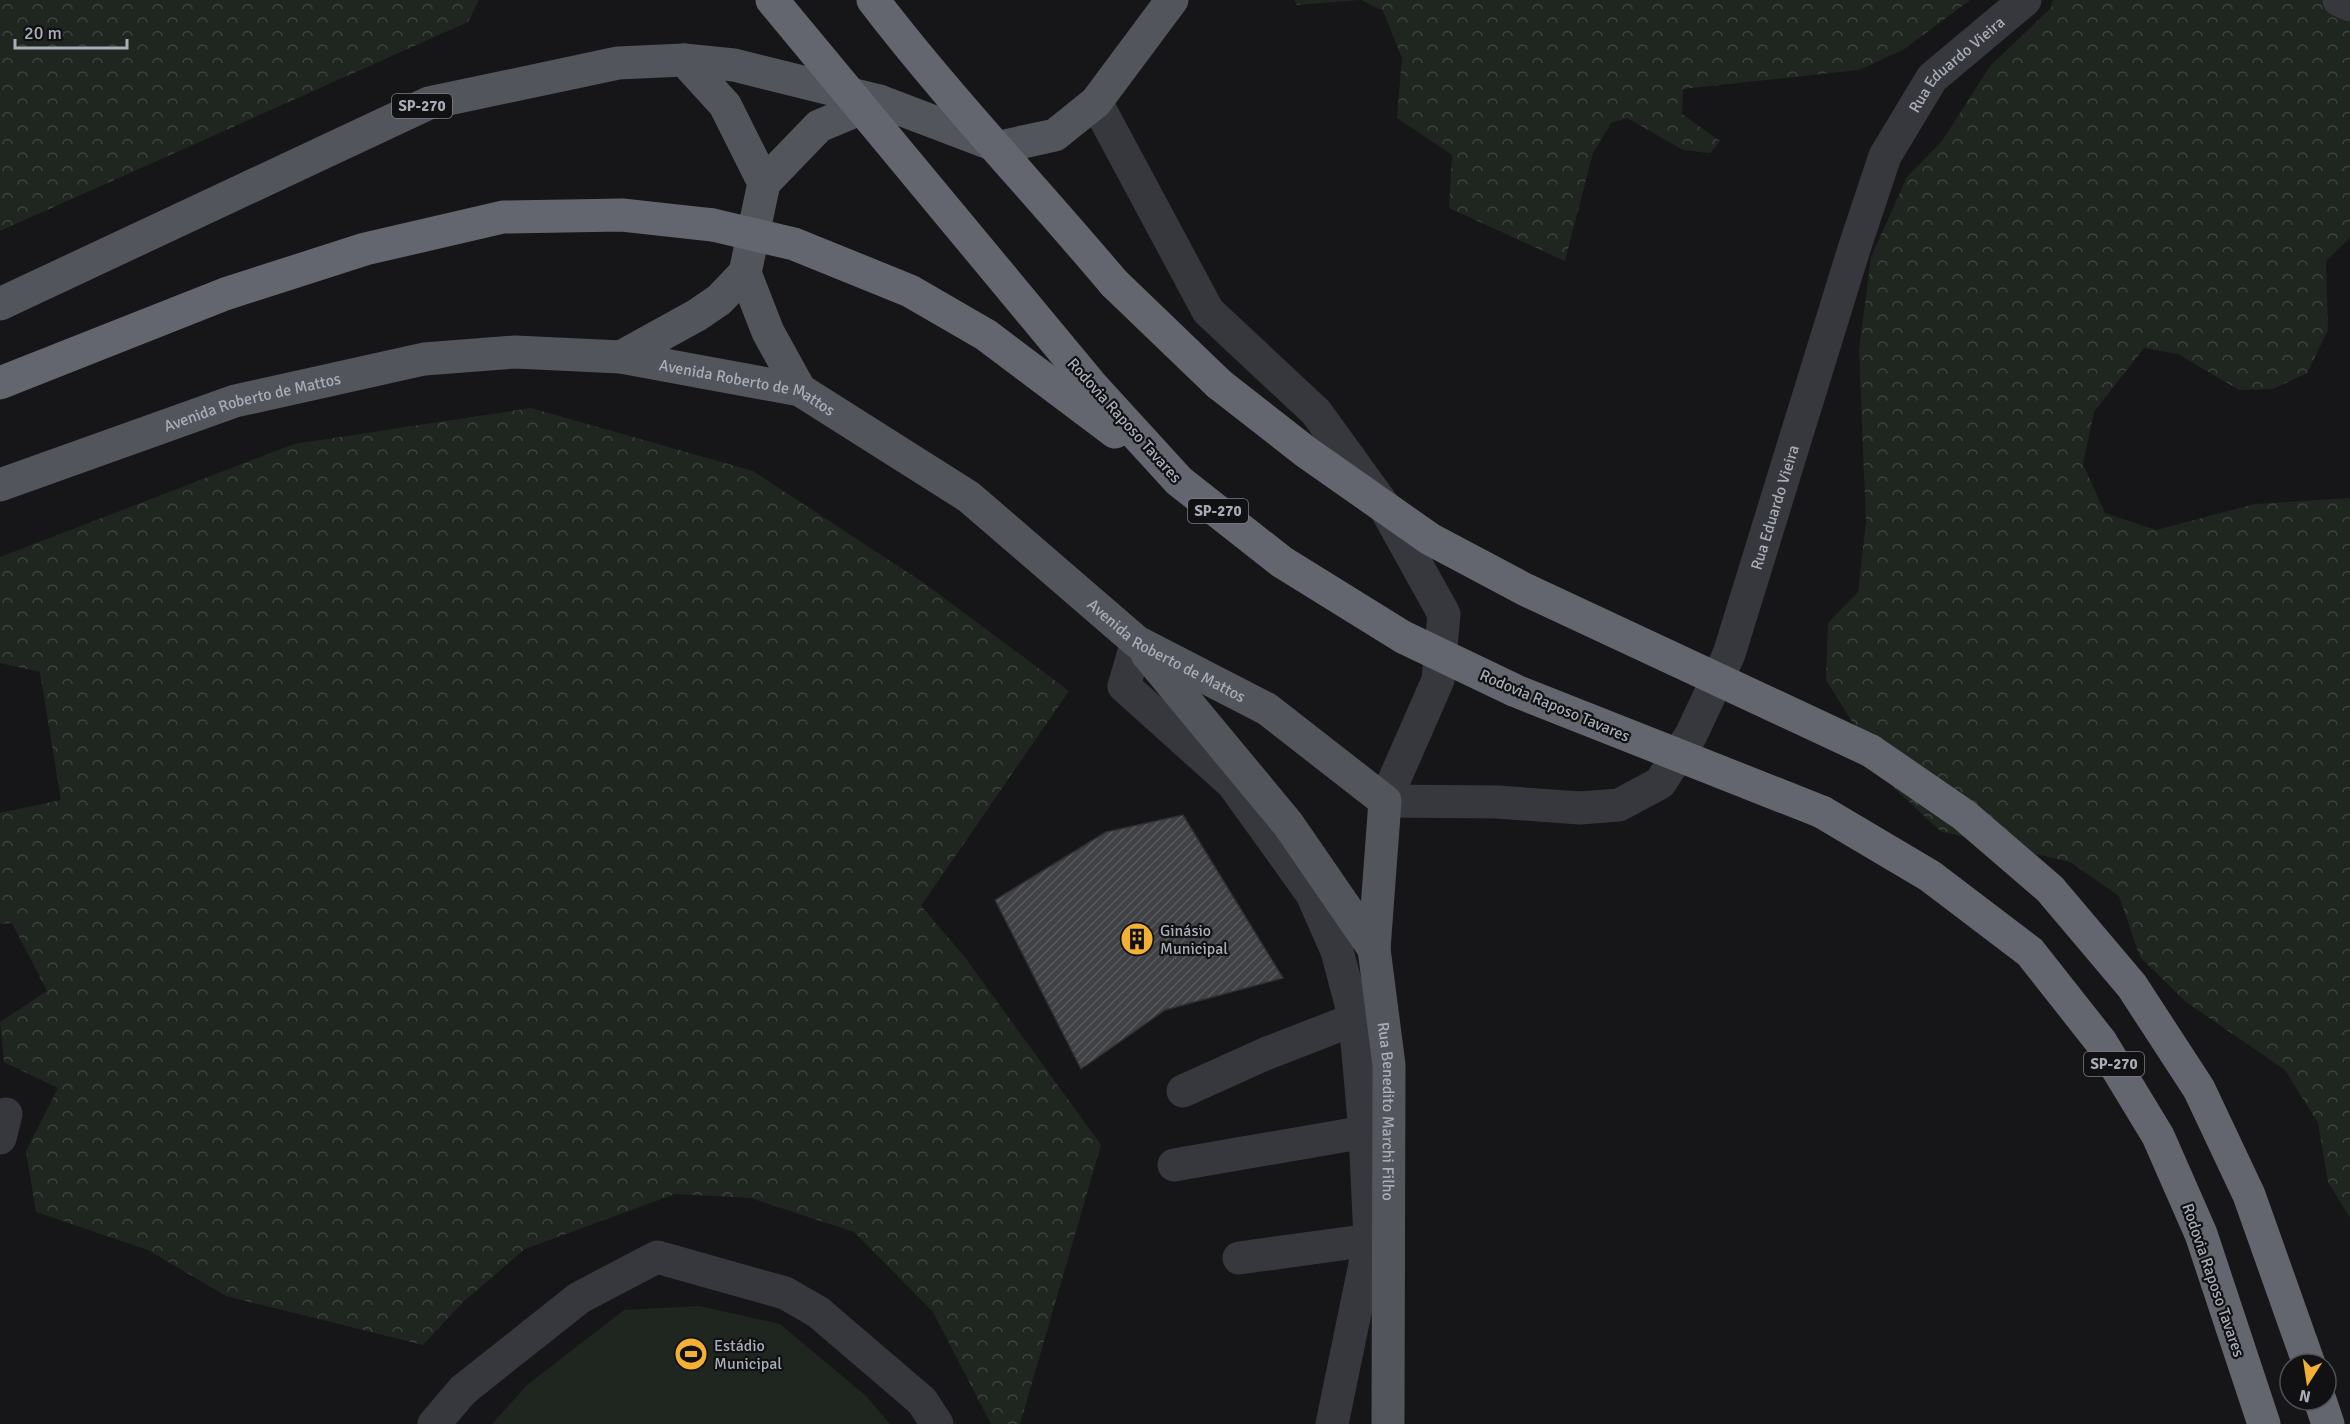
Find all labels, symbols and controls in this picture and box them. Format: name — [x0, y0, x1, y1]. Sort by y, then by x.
scale bar — [15, 12, 128, 50]
street label: Rua Eduardo Vieira — [1905, 12, 2009, 116]
text: 20 m — [24, 22, 62, 44]
road number: SP-270 — [392, 94, 452, 118]
street label: Rodovia Raposo Tavares — [1063, 354, 1186, 487]
street label: Avenida Roberto de Mattos — [657, 355, 839, 421]
street label: Avenida Roberto de Mattos — [161, 369, 343, 437]
street label: Rua Eduardo Vieira — [1747, 443, 1804, 573]
road number: SP-270 — [1188, 499, 1248, 523]
street label: Avenida Roberto de Mattos — [1083, 595, 1249, 707]
street label: Rodovia Raposo Tavares — [1477, 665, 1633, 747]
building icon: Ginásio Municipal — [1119, 921, 1155, 957]
place label: Ginásio Municipal — [1160, 921, 1228, 959]
street label: Rua Benedito Marchi Filho — [1373, 1021, 1398, 1201]
road number: SP-270 — [2084, 1052, 2144, 1076]
street label: Rodovia Raposo Tavares — [2177, 1201, 2249, 1360]
sports icon: Estádio Municipal — [673, 1336, 709, 1372]
place label: Estádio Municipal — [714, 1336, 782, 1374]
north arrow — [2278, 1352, 2338, 1412]
text: N — [2298, 1385, 2313, 1407]

